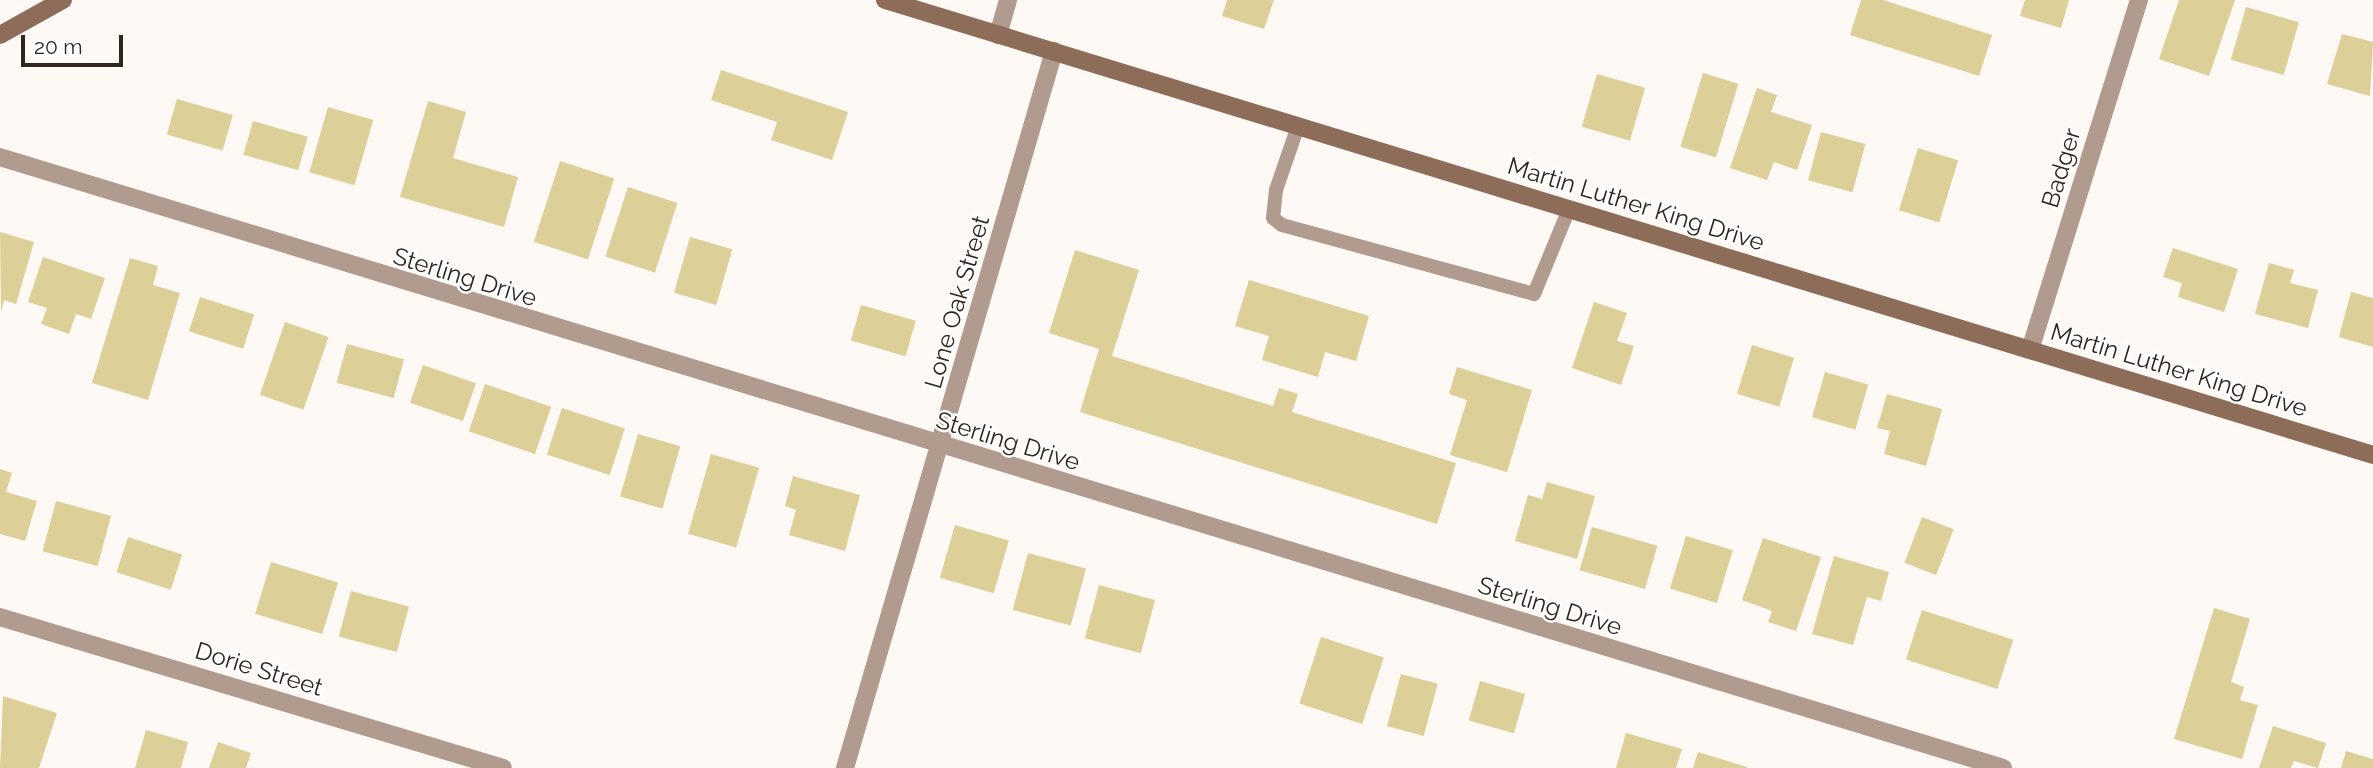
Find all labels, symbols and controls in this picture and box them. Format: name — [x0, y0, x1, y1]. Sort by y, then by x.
scale bar — [24, 21, 126, 65]
text: 20 m — [34, 34, 82, 59]
street label: Badger — [2035, 125, 2087, 211]
street label: Martin Luther King Drive — [1504, 151, 1768, 257]
street label: Lone Oak Street — [919, 212, 995, 392]
street label: Sterling Drive — [390, 241, 540, 313]
street label: Martin Luther King Drive — [2047, 317, 2311, 423]
street label: Sterling Drive — [933, 405, 1083, 477]
street label: Sterling Drive — [1475, 570, 1625, 642]
street label: Dorie Street — [192, 636, 326, 702]

